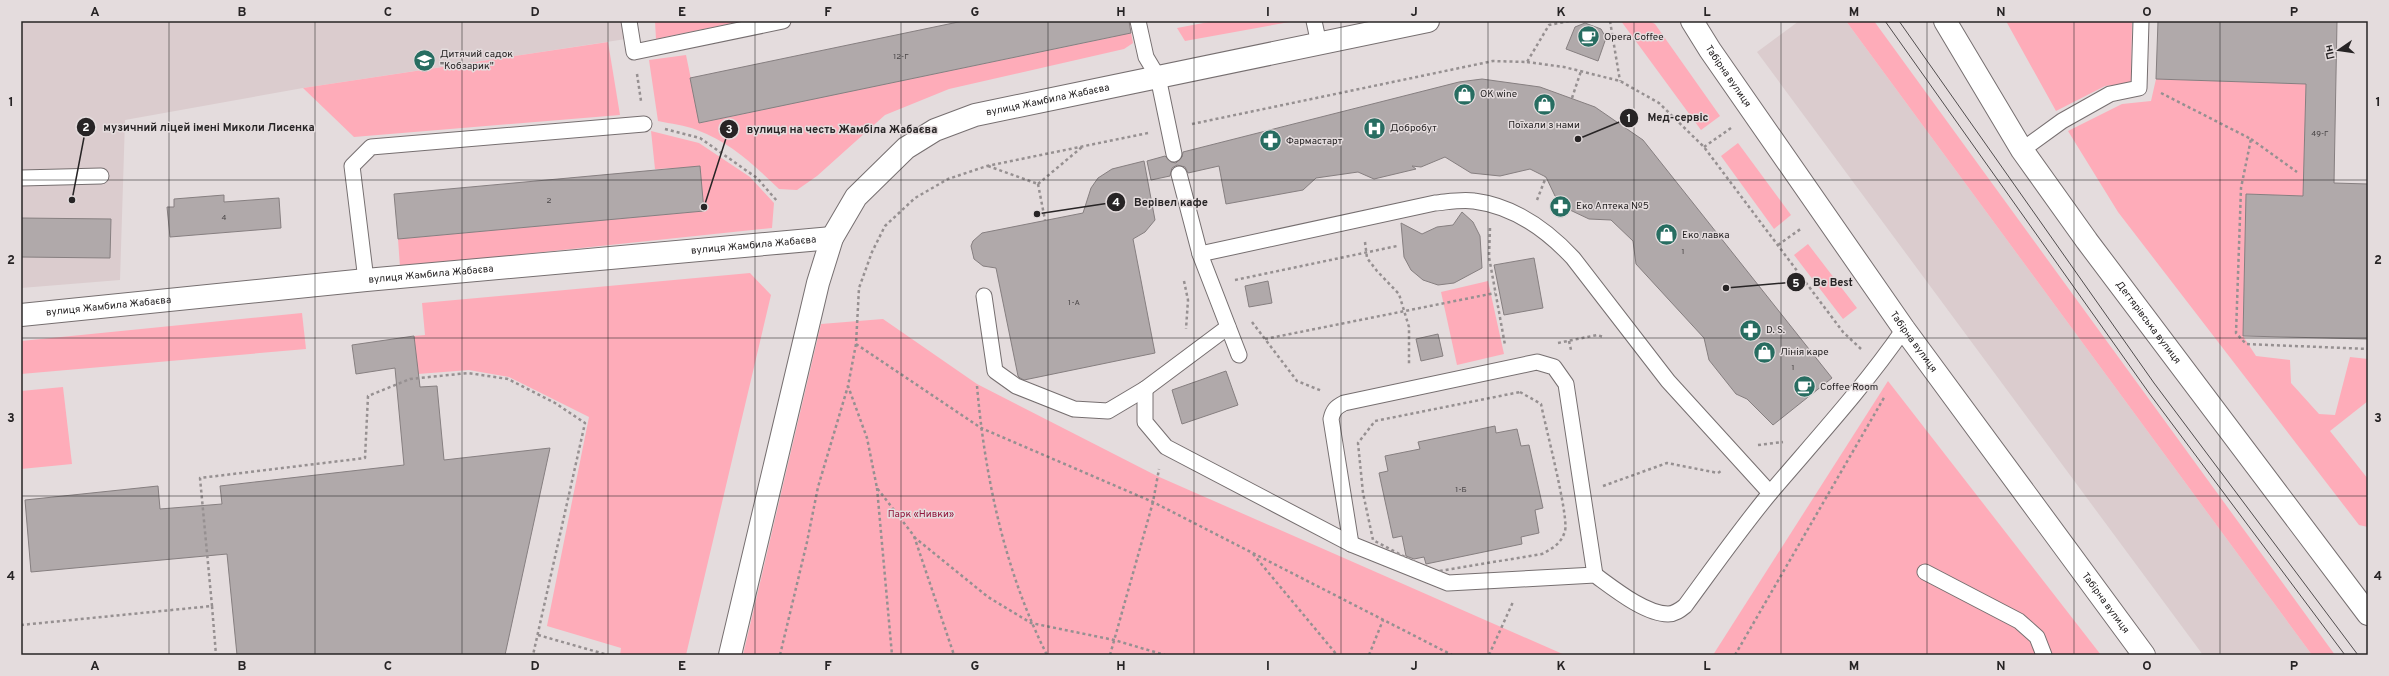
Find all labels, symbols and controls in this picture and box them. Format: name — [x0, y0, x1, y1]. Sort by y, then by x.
text: A — [90, 5, 100, 21]
text: B — [238, 5, 247, 21]
text: C — [384, 5, 392, 21]
text: D — [530, 5, 540, 21]
text: E — [678, 5, 686, 21]
text: F — [824, 5, 832, 21]
text: G — [971, 5, 980, 21]
text: H — [1116, 5, 1126, 21]
text: I — [1266, 5, 1270, 21]
text: J — [1410, 5, 1418, 21]
text: K — [1556, 5, 1566, 21]
text: L — [1703, 5, 1711, 21]
text: M — [1849, 5, 1859, 21]
text: N — [1996, 5, 2006, 21]
text: O — [2142, 5, 2152, 21]
text: P — [2290, 5, 2299, 21]
cafe icon: Opera Coffee — [1576, 24, 1602, 50]
north arrow — [2319, 30, 2359, 70]
place label: Opera Coffee — [1604, 31, 1664, 44]
street label: Табірна вулиця — [1702, 43, 1754, 110]
text: Пн — [2322, 43, 2339, 61]
school or university icon: Дитячий садок "Кобзарик" — [412, 47, 438, 73]
place label: Дитячий садок "Кобзарик" — [440, 48, 513, 73]
house number: 12-Г — [893, 52, 909, 62]
street label: вулиця Жамбила Жабаєва — [985, 81, 1111, 119]
shop icon: OK wine — [1452, 81, 1478, 107]
place label: OK wine — [1480, 88, 1517, 101]
shop icon: Поїхали з нами — [1531, 92, 1557, 118]
text: 1 — [8, 95, 14, 111]
text: 1 — [2375, 95, 2381, 111]
callout: Мед-сервіс — [1619, 106, 1716, 129]
text: 1 — [1627, 111, 1631, 127]
text: Мед-сервіс — [1647, 111, 1709, 125]
callout: музичний ліцей імені Миколи Лисенка — [76, 115, 323, 138]
hospital icon: Добробут — [1361, 115, 1387, 141]
callout: вулиця на честь Жамбіла Жабаєва — [719, 117, 946, 140]
place label: Поїхали з нами — [1508, 119, 1580, 132]
text: 2 — [82, 120, 90, 136]
text: музичний ліцей імені Миколи Лисенка — [103, 121, 315, 135]
text: 3 — [725, 122, 733, 138]
place label: Добробут — [1390, 122, 1437, 135]
text: вулиця на честь Жамбіла Жабаєва — [747, 123, 937, 137]
pharmacy icon: Фармастарт — [1258, 128, 1284, 154]
house number: 49-Г — [2311, 129, 2329, 139]
place label: Фармастарт — [1286, 135, 1343, 148]
callout: Верівел кафе — [1106, 190, 1216, 213]
pharmacy icon: Еко Аптека №5 — [1548, 193, 1574, 219]
text: 4 — [1112, 195, 1120, 211]
house number: 2 — [547, 196, 552, 206]
text: Верівел кафе — [1134, 196, 1208, 210]
place label: Еко Аптека №5 — [1576, 200, 1649, 213]
house number: 4 — [222, 213, 227, 223]
shop icon: Еко лавка — [1654, 222, 1680, 248]
place label: Еко лавка — [1682, 229, 1730, 242]
street label: вулиця Жамбила Жабаєва — [690, 233, 817, 257]
house number: 1 — [1682, 247, 1684, 257]
text: 2 — [7, 253, 15, 269]
text: 2 — [2374, 253, 2382, 269]
street label: вулиця Жамбила Жабаєва — [368, 262, 494, 286]
callout: Be Best — [1786, 271, 1861, 294]
text: 5 — [1792, 276, 1800, 292]
text: Be Best — [1813, 276, 1853, 290]
street label: Дегтярівська вулиця — [2113, 278, 2184, 366]
street label: вулиця Жамбила Жабаєва — [45, 293, 172, 319]
house number: 1-А — [1068, 298, 1080, 308]
street label: Табірна вулиця — [1887, 309, 1940, 375]
pharmacy icon: D. S. — [1737, 317, 1763, 343]
place label: D. S. — [1766, 324, 1785, 337]
shop icon: Лінія каре — [1752, 339, 1778, 365]
place label: Лінія каре — [1780, 346, 1829, 359]
house number: 1 — [1792, 363, 1794, 373]
cafe icon: Coffee Room — [1792, 374, 1818, 400]
place label: Coffee Room — [1820, 381, 1878, 394]
text: 3 — [7, 411, 15, 427]
text: 3 — [2374, 411, 2382, 427]
house number: 1-Б — [1455, 485, 1467, 495]
park label: Парк «Нивки» — [888, 508, 954, 521]
text: 4 — [7, 569, 15, 585]
text: 4 — [2374, 569, 2382, 585]
street label: Табірна вулиця — [2079, 570, 2132, 636]
text: A — [90, 659, 100, 675]
text: B — [238, 659, 247, 675]
text: C — [384, 659, 392, 675]
text: D — [530, 659, 540, 675]
text: E — [678, 659, 686, 675]
text: F — [824, 659, 832, 675]
text: G — [971, 659, 980, 675]
text: H — [1116, 659, 1126, 675]
text: I — [1266, 659, 1270, 675]
text: J — [1410, 659, 1418, 675]
text: K — [1556, 659, 1566, 675]
text: L — [1703, 659, 1711, 675]
text: M — [1849, 659, 1859, 675]
text: N — [1996, 659, 2006, 675]
text: O — [2142, 659, 2152, 675]
text: P — [2290, 659, 2299, 675]

